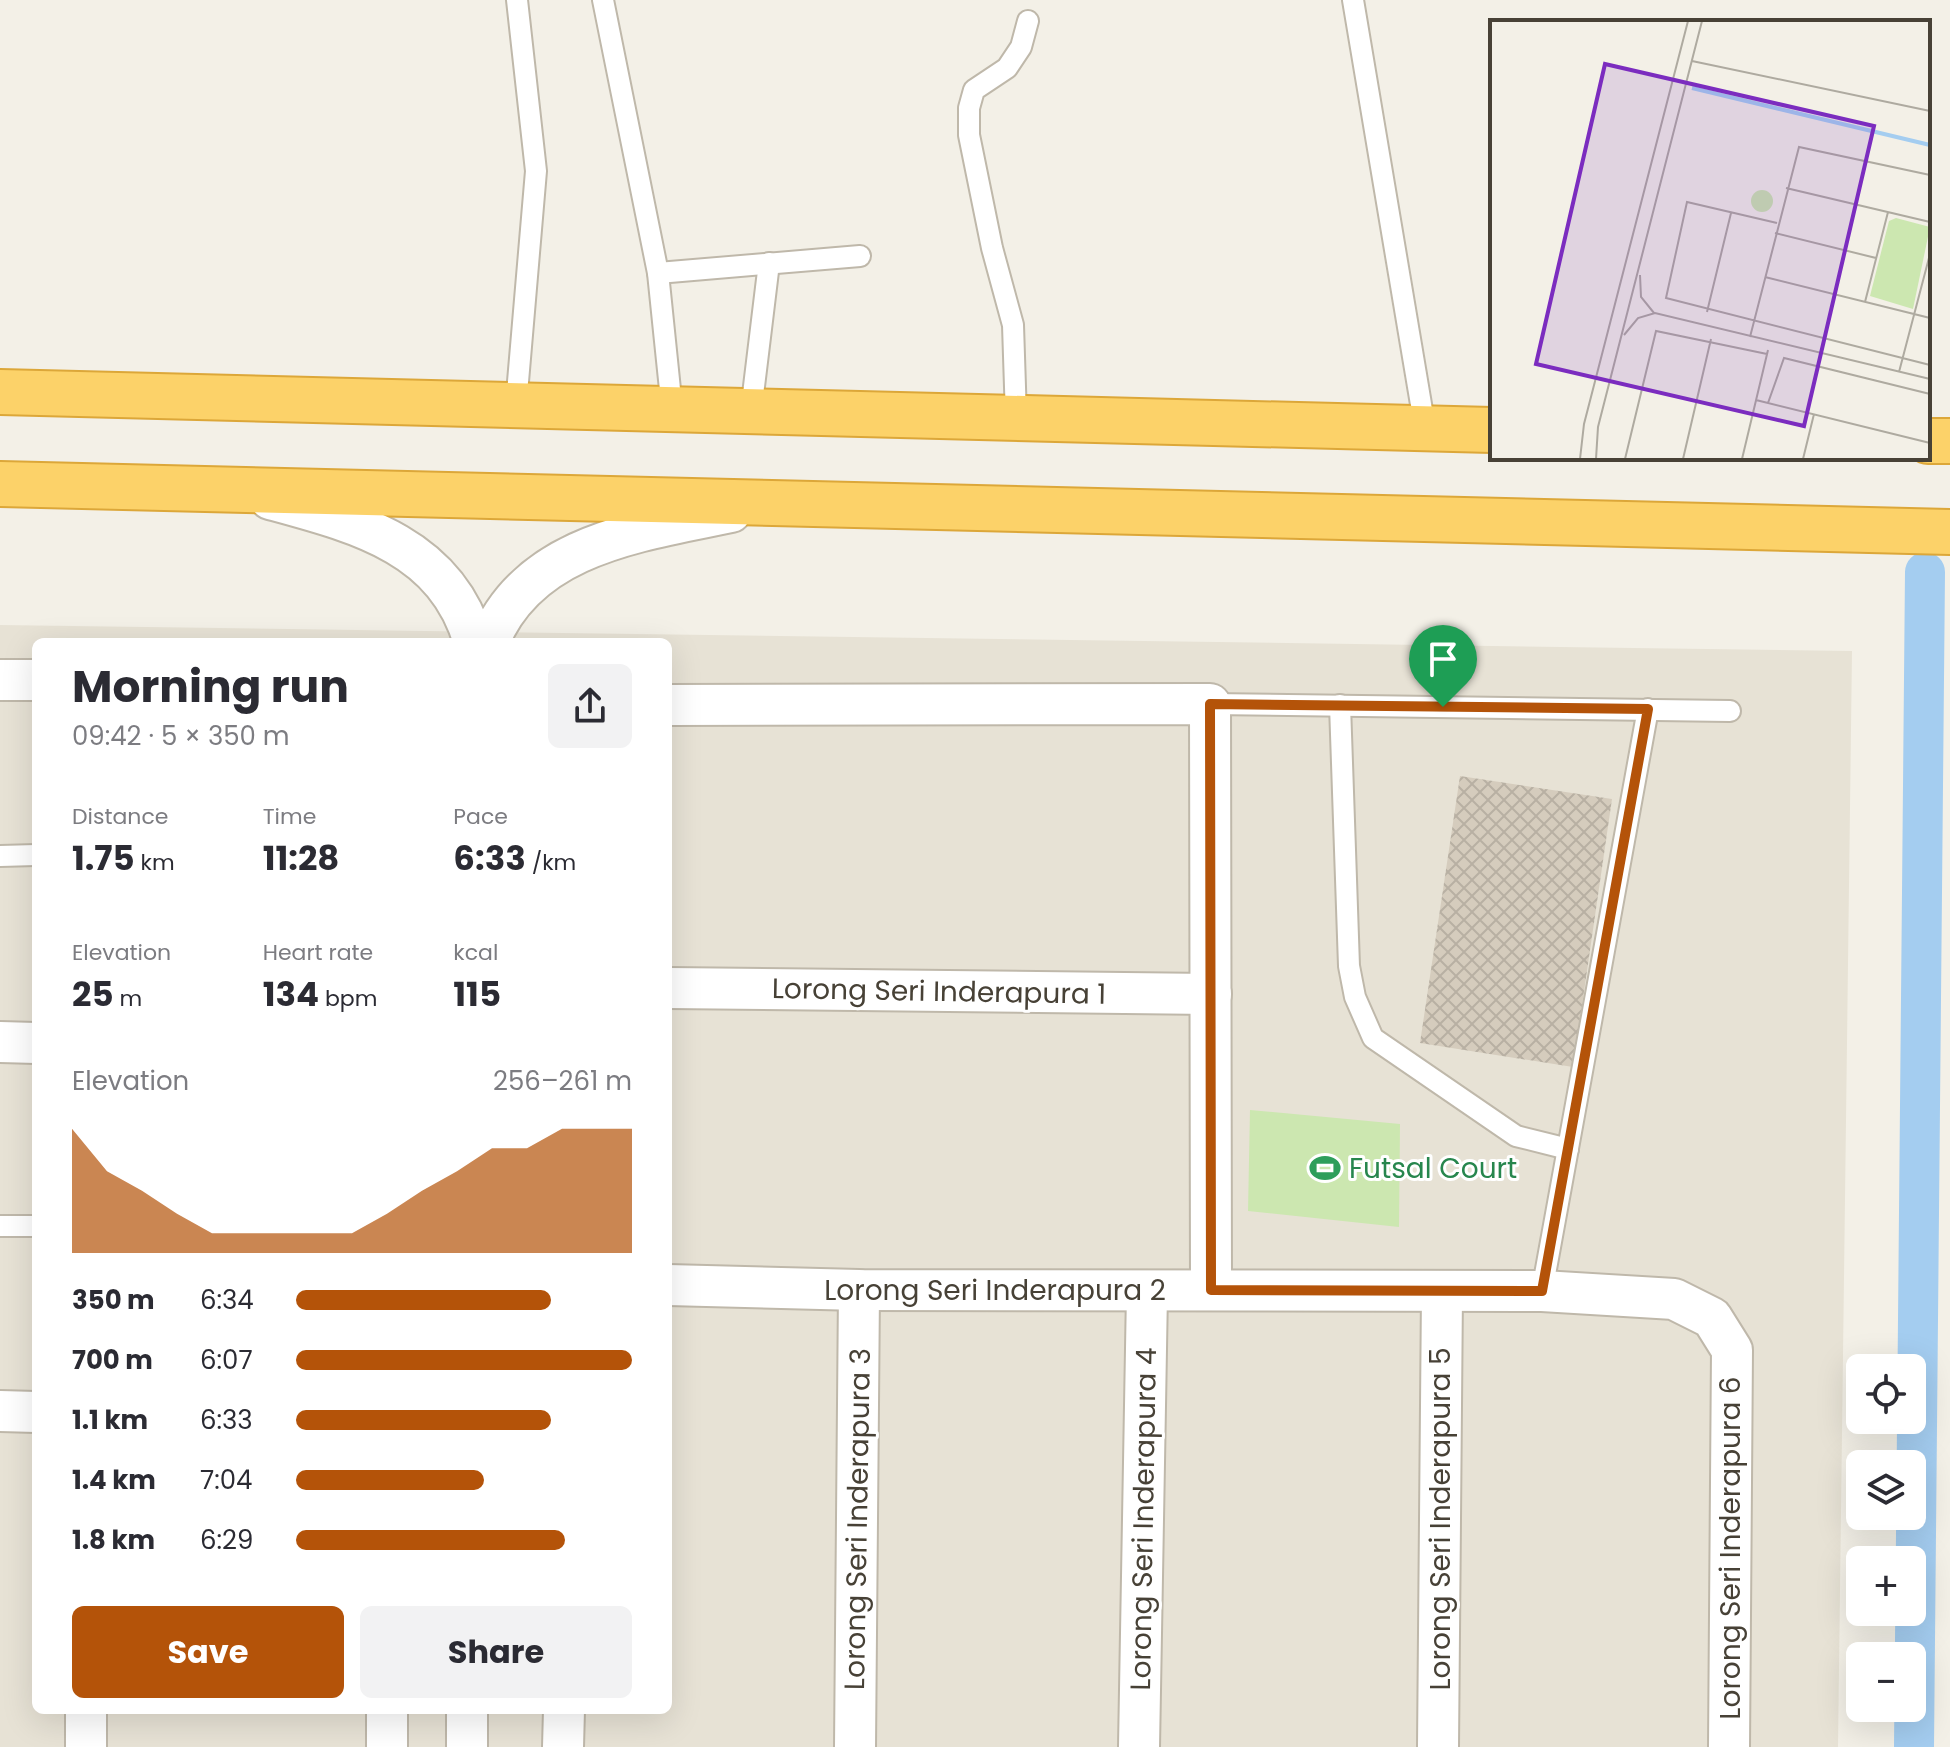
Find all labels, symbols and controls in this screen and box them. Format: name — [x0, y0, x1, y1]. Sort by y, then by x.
inset map — [1490, 20, 1930, 460]
pin — [1409, 625, 1477, 707]
icon: arrive — [1421, 637, 1465, 681]
text: Morning run — [72, 656, 349, 717]
button: share — [548, 664, 632, 748]
text: 09:42 · 5 × 350 m — [72, 718, 290, 754]
text: Distance — [72, 801, 168, 832]
text: Time — [263, 801, 316, 832]
text: Pace — [453, 801, 508, 832]
text: 1.75 — [72, 834, 135, 882]
text: 11:28 — [263, 834, 339, 882]
text: 6:33 — [453, 834, 526, 882]
text: km — [135, 847, 175, 878]
text: /km — [526, 847, 576, 878]
text: Elevation — [72, 937, 171, 968]
text: Heart rate — [263, 937, 373, 968]
text: kcal — [453, 937, 498, 968]
street label: Lorong Seri Inderapura 1 — [771, 969, 1107, 1014]
text: 25 — [72, 970, 114, 1018]
text: 134 — [263, 970, 319, 1018]
text: 115 — [453, 970, 501, 1018]
text: m — [114, 983, 142, 1014]
text: bpm — [319, 983, 377, 1014]
text: Elevation — [72, 1063, 189, 1099]
text: 256–261 m — [493, 1063, 632, 1099]
place label: Futsal Court — [1349, 1149, 1517, 1188]
sports icon: Futsal Court — [1308, 1151, 1342, 1185]
street label: Lorong Seri Inderapura 2 — [824, 1271, 1166, 1310]
text: 350 m — [72, 1282, 155, 1318]
text: 6:34 — [200, 1282, 254, 1318]
text: 700 m — [72, 1342, 153, 1378]
text: 6:07 — [200, 1342, 253, 1378]
street label: Lorong Seri Inderapura 4 — [1121, 1347, 1166, 1691]
street label: Lorong Seri Inderapura 5 — [1421, 1347, 1460, 1691]
street label: Lorong Seri Inderapura 3 — [835, 1348, 880, 1690]
map controls — [1846, 1354, 1926, 1722]
button: locate — [1846, 1354, 1926, 1434]
street label: Lorong Seri Inderapura 6 — [1711, 1376, 1750, 1720]
text: 1.1 km — [72, 1402, 148, 1438]
text: 6:33 — [200, 1402, 253, 1438]
button: layers — [1846, 1450, 1926, 1530]
text: 1.4 km — [72, 1462, 156, 1498]
text: 7:04 — [200, 1462, 252, 1498]
text: 1.8 km — [72, 1522, 155, 1558]
text: 6:29 — [200, 1522, 253, 1558]
button: + — [1846, 1546, 1926, 1626]
button: Save — [72, 1606, 344, 1698]
button: Share — [360, 1606, 632, 1698]
button: − — [1846, 1642, 1926, 1722]

